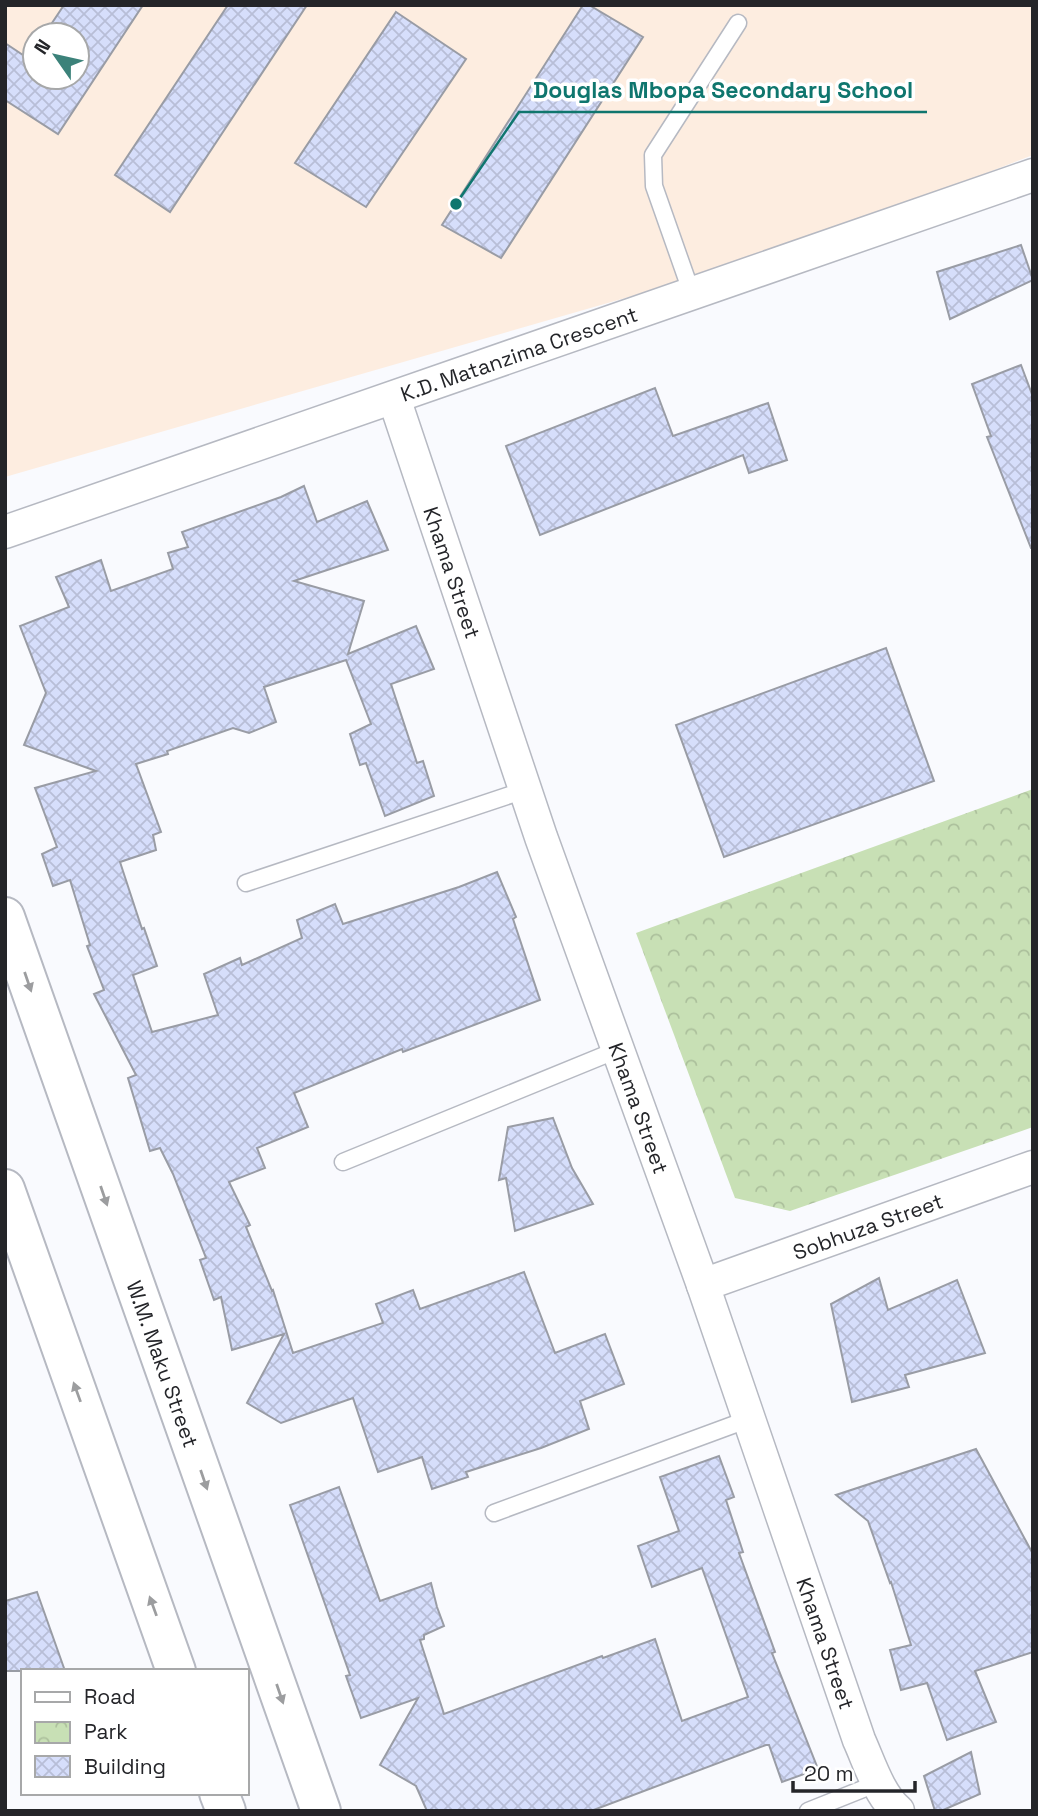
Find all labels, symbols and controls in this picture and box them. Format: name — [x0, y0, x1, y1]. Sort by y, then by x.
north arrow — [21, 21, 91, 91]
text: N — [28, 35, 56, 59]
callout: Douglas Mbopa Secondary School — [519, 68, 927, 112]
text: Douglas Mbopa Secondary School — [533, 75, 913, 105]
street label: K.D. Matanzima Crescent — [397, 300, 641, 407]
street label: Khama Street — [418, 503, 487, 642]
one-way arrow — [23, 971, 34, 992]
street label: Khama Street — [603, 1039, 675, 1177]
one-way arrow — [99, 1186, 110, 1207]
street label: Sobhuza Street — [789, 1187, 947, 1265]
street label: W.M. Maku Street — [121, 1277, 205, 1451]
one-way arrow — [71, 1381, 82, 1402]
one-way arrow — [199, 1469, 210, 1490]
street label: Khama Street — [791, 1574, 861, 1713]
one-way arrow — [147, 1596, 158, 1617]
legend — [21, 1669, 248, 1795]
text: Road — [84, 1683, 136, 1710]
one-way arrow — [275, 1684, 286, 1705]
text: Park — [84, 1718, 128, 1745]
scale bar — [793, 1750, 916, 1794]
text: Building — [84, 1753, 166, 1780]
text: 20 m — [804, 1760, 854, 1787]

